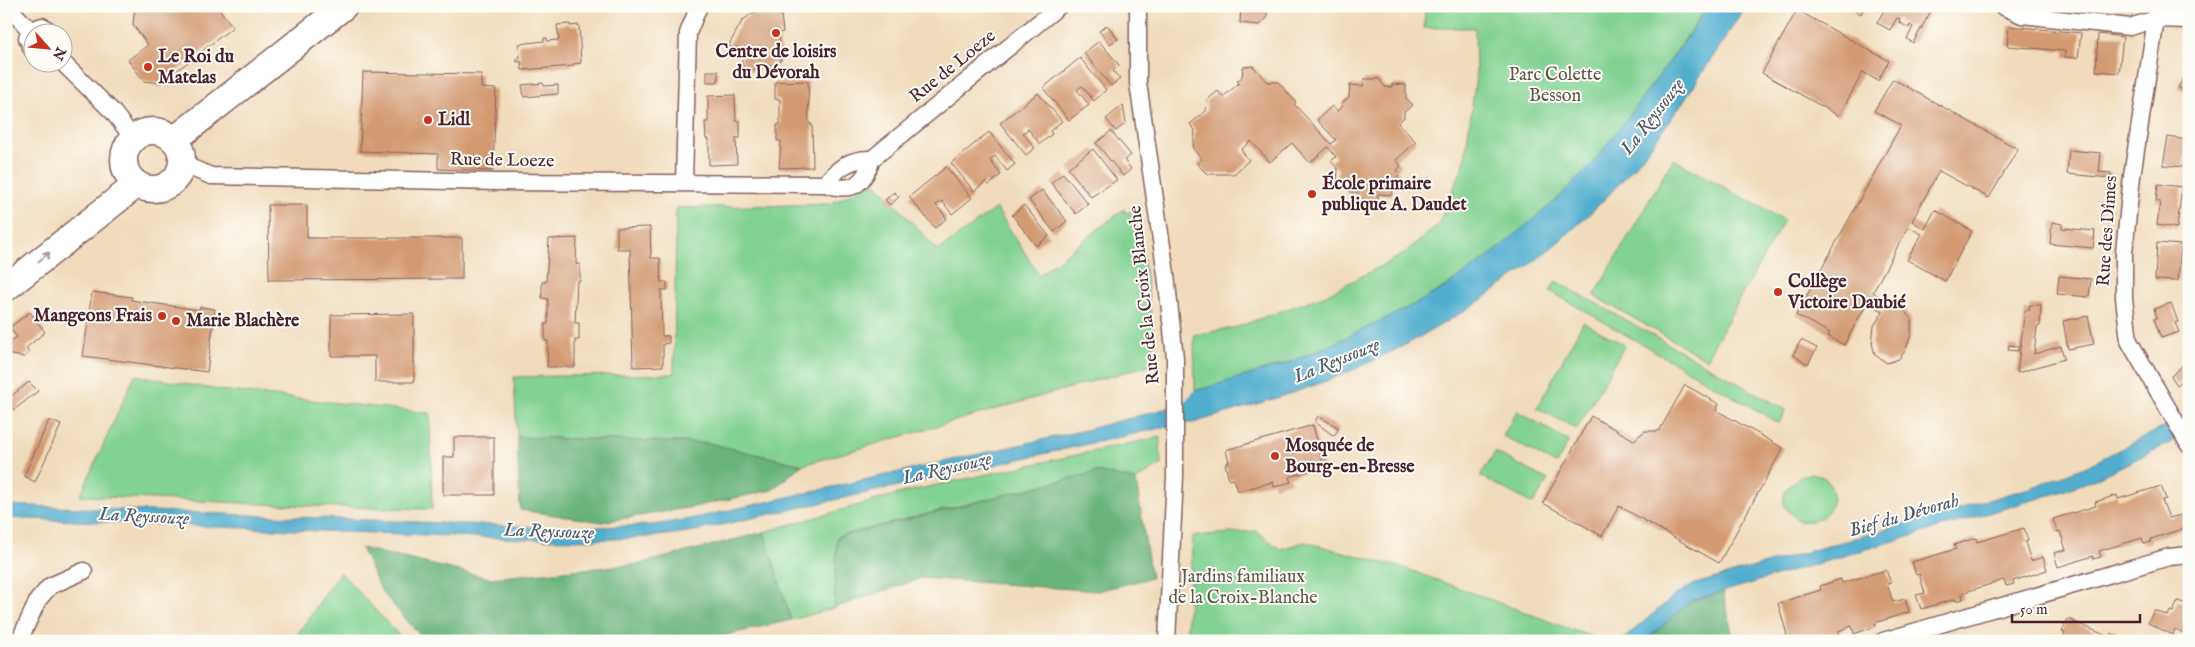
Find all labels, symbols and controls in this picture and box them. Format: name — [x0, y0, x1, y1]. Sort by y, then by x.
north arrow — [22, 22, 72, 72]
street label: Rue de Loeze — [905, 25, 1001, 109]
marker: Centre de loisirs du Dévorah — [770, 27, 782, 39]
place label: Centre de loisirs du Dévorah — [716, 41, 837, 85]
text: N — [48, 43, 70, 63]
place label: Le Roi du Matelas — [158, 46, 235, 90]
marker: Le Roi du Matelas — [142, 61, 154, 73]
park label: Parc Colette Besson — [1509, 64, 1601, 108]
water label: La Reyssouze — [1615, 73, 1691, 161]
place label: Lidl — [438, 109, 471, 132]
marker: Lidl — [422, 114, 434, 126]
street label: Rue de Loeze — [450, 149, 554, 173]
place label: École primaire publique A. Daudet — [1321, 171, 1467, 217]
street label: Rue des Dîmes — [2093, 175, 2123, 287]
marker: École primaire publique A. Daudet — [1306, 188, 1318, 200]
street label: Rue de la Croix Blanche — [1124, 204, 1166, 386]
one-way arrow — [37, 252, 50, 263]
place label: Collège Victoire Daubié — [1787, 271, 1906, 315]
marker: Collège Victoire Daubié — [1772, 286, 1784, 298]
place label: Mangeons Frais — [33, 305, 153, 328]
marker: Mangeons Frais — [156, 310, 168, 322]
place label: Marie Blachère — [186, 310, 300, 333]
marker: Marie Blachère — [170, 315, 182, 327]
water label: La Reyssouze — [1290, 333, 1384, 389]
place label: Mosquée de Bourg-en-Bresse — [1285, 435, 1415, 479]
water label: La Reyssouze — [899, 447, 995, 491]
marker: Mosquée de Bourg-en-Bresse — [1269, 450, 1281, 462]
water label: Bief du Dévorah — [1846, 489, 1962, 543]
water label: La Reyssouze — [97, 503, 191, 531]
water label: La Reyssouze — [502, 518, 595, 546]
park label: Jardins familiaux de la Croix-Blanche — [1168, 566, 1318, 610]
scale bar — [2012, 592, 2140, 624]
text: 50 m — [2020, 600, 2048, 619]

